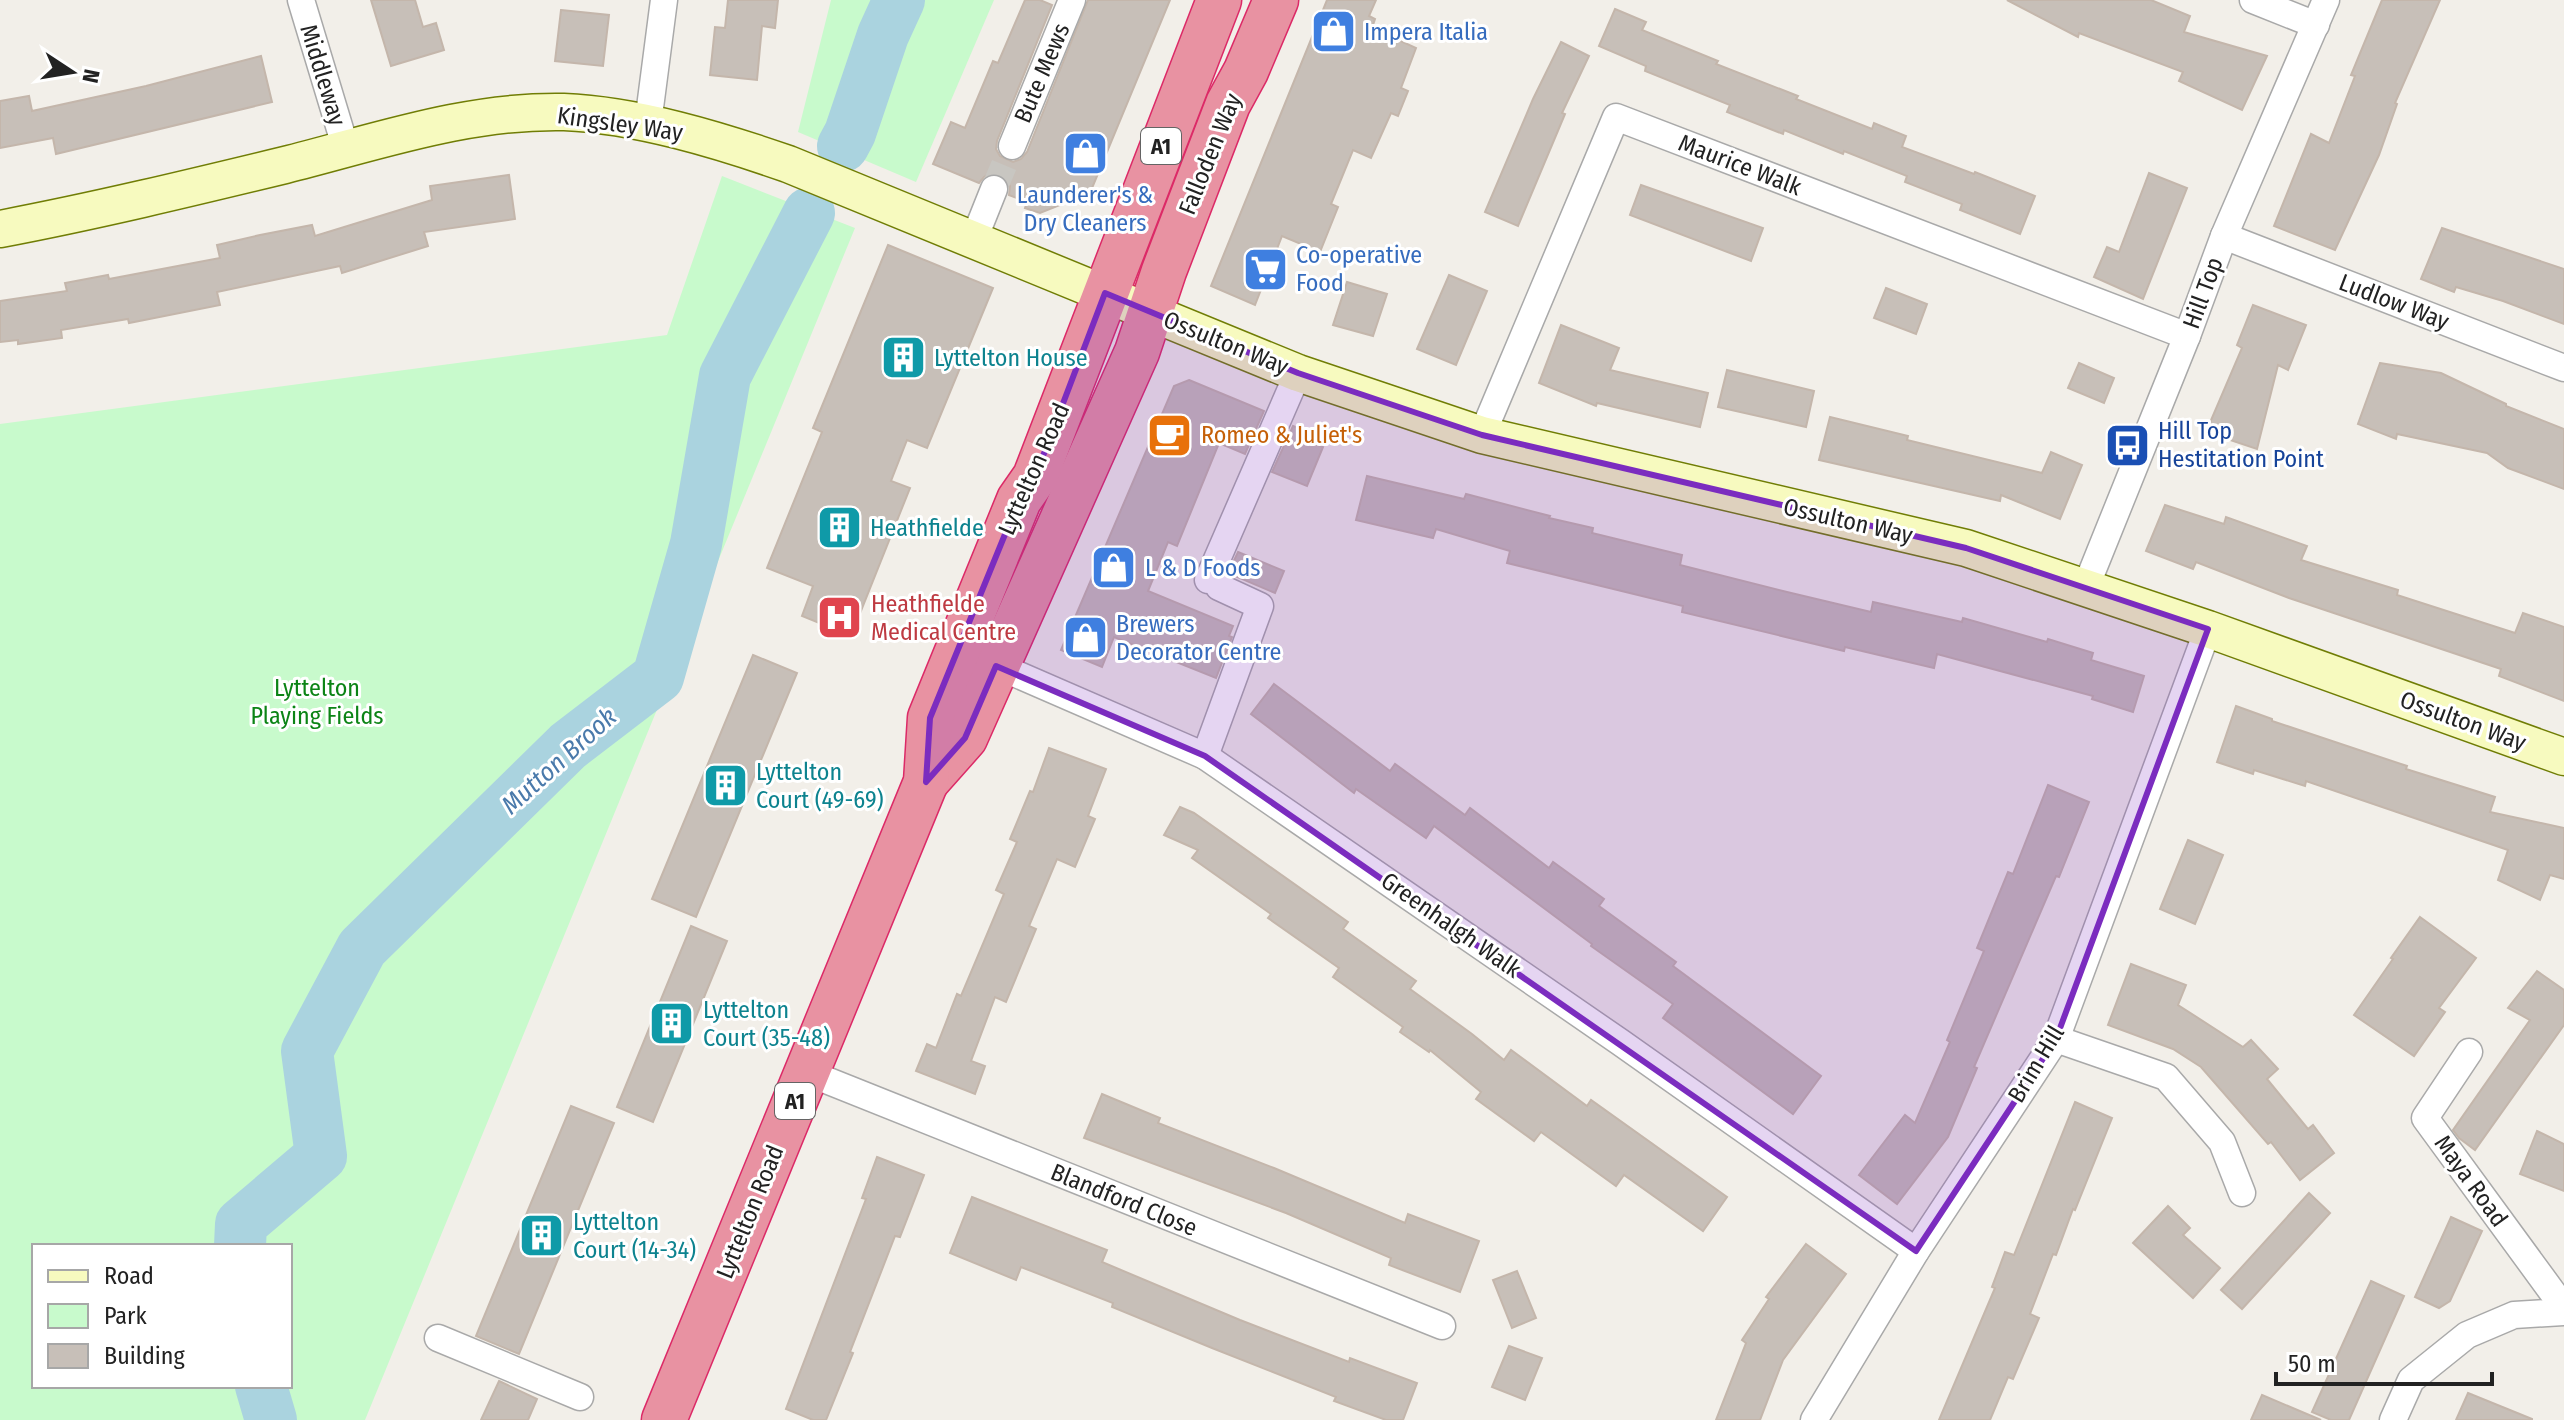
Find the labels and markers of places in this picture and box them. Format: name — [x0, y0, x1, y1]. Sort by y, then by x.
shop icon: Impera Italia — [1309, 8, 1357, 56]
place label: Impera Italia — [1364, 18, 1488, 46]
shop icon: Launderer's & Dry Cleaners — [1061, 129, 1109, 177]
place label: Launderer's & Dry Cleaners — [1017, 181, 1153, 237]
place label: Co-operative Food — [1296, 241, 1422, 297]
supermarket icon: Co-operative Food — [1241, 245, 1289, 293]
building icon: Lyttelton House — [879, 334, 927, 382]
place label: Lyttelton House — [934, 344, 1088, 372]
cafe icon: Romeo & Juliet's — [1146, 411, 1194, 459]
place label: Hill Top Hestitation Point — [2158, 417, 2324, 473]
place label: Romeo & Juliet's — [1201, 421, 1362, 449]
bus stop icon: Hill Top Hestitation Point — [2103, 421, 2151, 469]
building icon: Heathfielde — [815, 504, 863, 552]
place label: Heathfielde — [870, 514, 984, 542]
shop icon: L & D Foods — [1090, 544, 1138, 592]
place label: L & D Foods — [1145, 554, 1261, 582]
place label: Heathfielde Medical Centre — [871, 590, 1016, 646]
hospital icon: Heathfielde Medical Centre — [816, 594, 864, 642]
place label: Brewers Decorator Centre — [1116, 610, 1281, 666]
shop icon: Brewers Decorator Centre — [1061, 614, 1109, 662]
place label: Lyttelton Court (49-69) — [756, 758, 884, 814]
building icon: Lyttelton Court (49-69) — [701, 762, 749, 810]
place label: Lyttelton Court (35-48) — [703, 996, 830, 1052]
building icon: Lyttelton Court (35-48) — [648, 1000, 696, 1048]
place label: Lyttelton Court (14-34) — [573, 1208, 696, 1264]
building icon: Lyttelton Court (14-34) — [518, 1212, 566, 1260]

